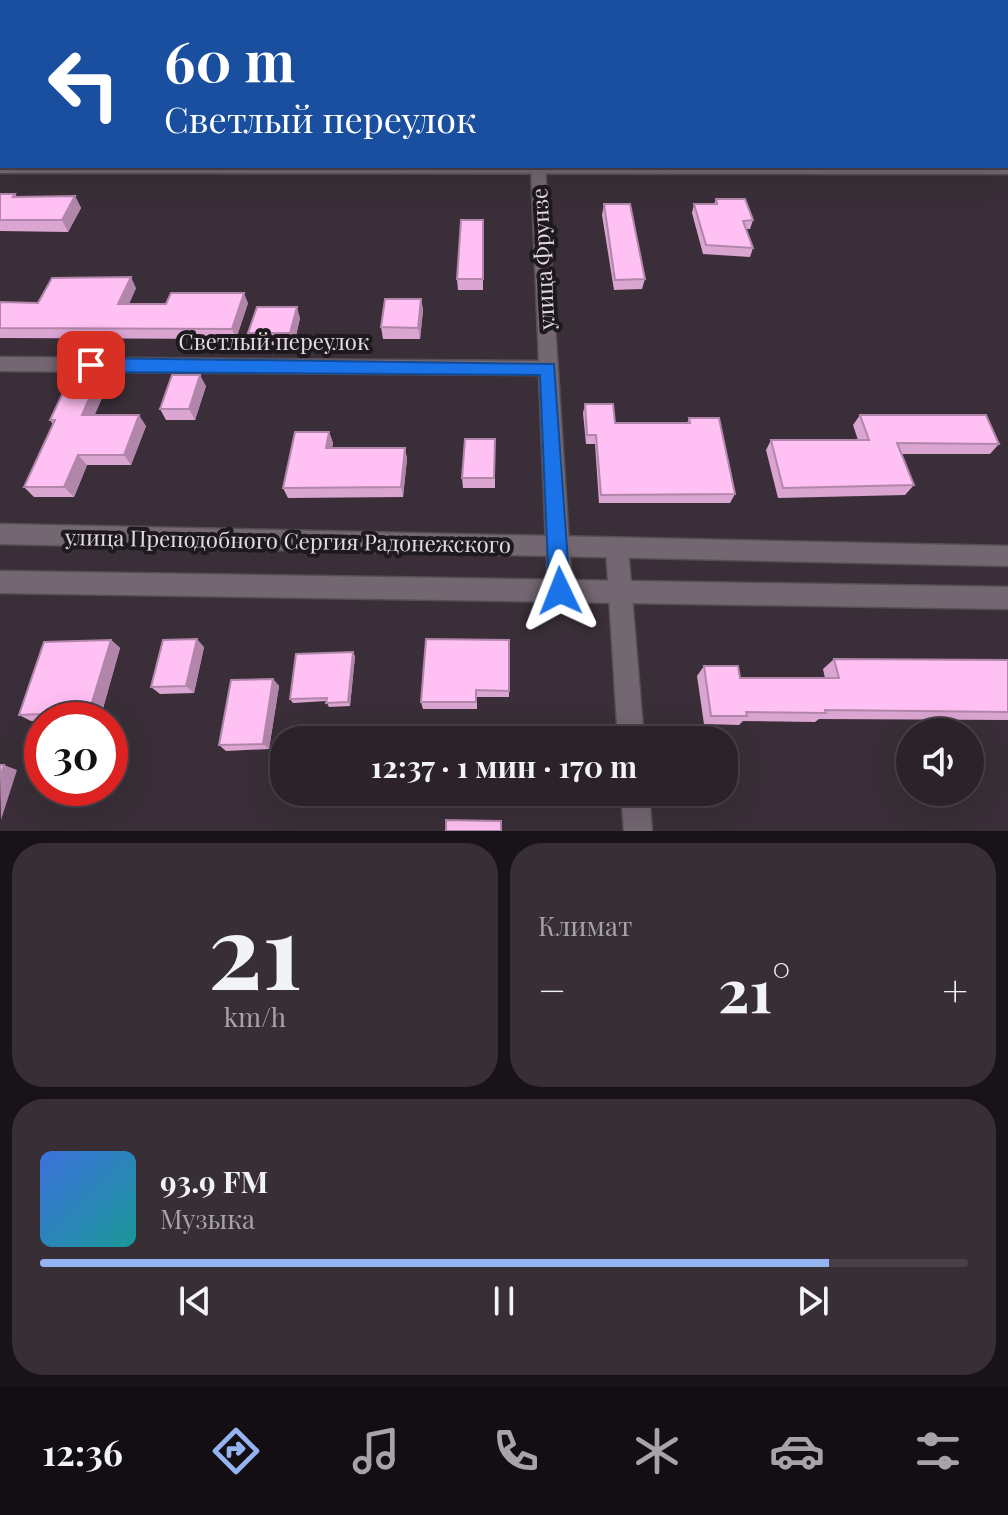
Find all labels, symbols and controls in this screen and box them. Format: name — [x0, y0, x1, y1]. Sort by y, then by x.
text: 60 m — [164, 22, 295, 97]
icon: left — [32, 32, 136, 136]
text: Светлый переулок — [164, 94, 477, 142]
street label: улица Фрунзе — [523, 187, 561, 332]
street label: Светлый переулок — [179, 326, 370, 356]
pin — [57, 331, 125, 399]
icon: arrive — [69, 343, 113, 387]
street label: улица Преподобного Сергия Радонежского — [64, 521, 511, 559]
position arrow — [518, 549, 602, 633]
speed limit sign: 30 — [24, 702, 128, 806]
map controls — [896, 718, 984, 806]
button: sound — [896, 718, 984, 806]
text: 12:37 · 1 мин · 170 m — [371, 746, 637, 786]
text: 21 — [208, 877, 302, 1016]
text: Климат — [538, 908, 632, 943]
text: 21° — [718, 948, 791, 1028]
text: − — [538, 959, 566, 1018]
text: + — [942, 959, 968, 1018]
text: km/h — [224, 999, 286, 1034]
text: 93.9 FM — [160, 1161, 268, 1201]
text: Музыка — [160, 1201, 255, 1236]
icon: previous — [173, 1279, 217, 1323]
icon: pause — [482, 1279, 526, 1323]
icon: next — [791, 1279, 835, 1323]
icon: directions — [208, 1423, 264, 1479]
icon: music — [348, 1423, 404, 1479]
icon: phone — [488, 1423, 544, 1479]
icon: climate — [629, 1423, 685, 1479]
icon: car — [769, 1423, 825, 1479]
icon: filters — [910, 1423, 966, 1479]
text: 12:36 — [42, 1427, 123, 1475]

